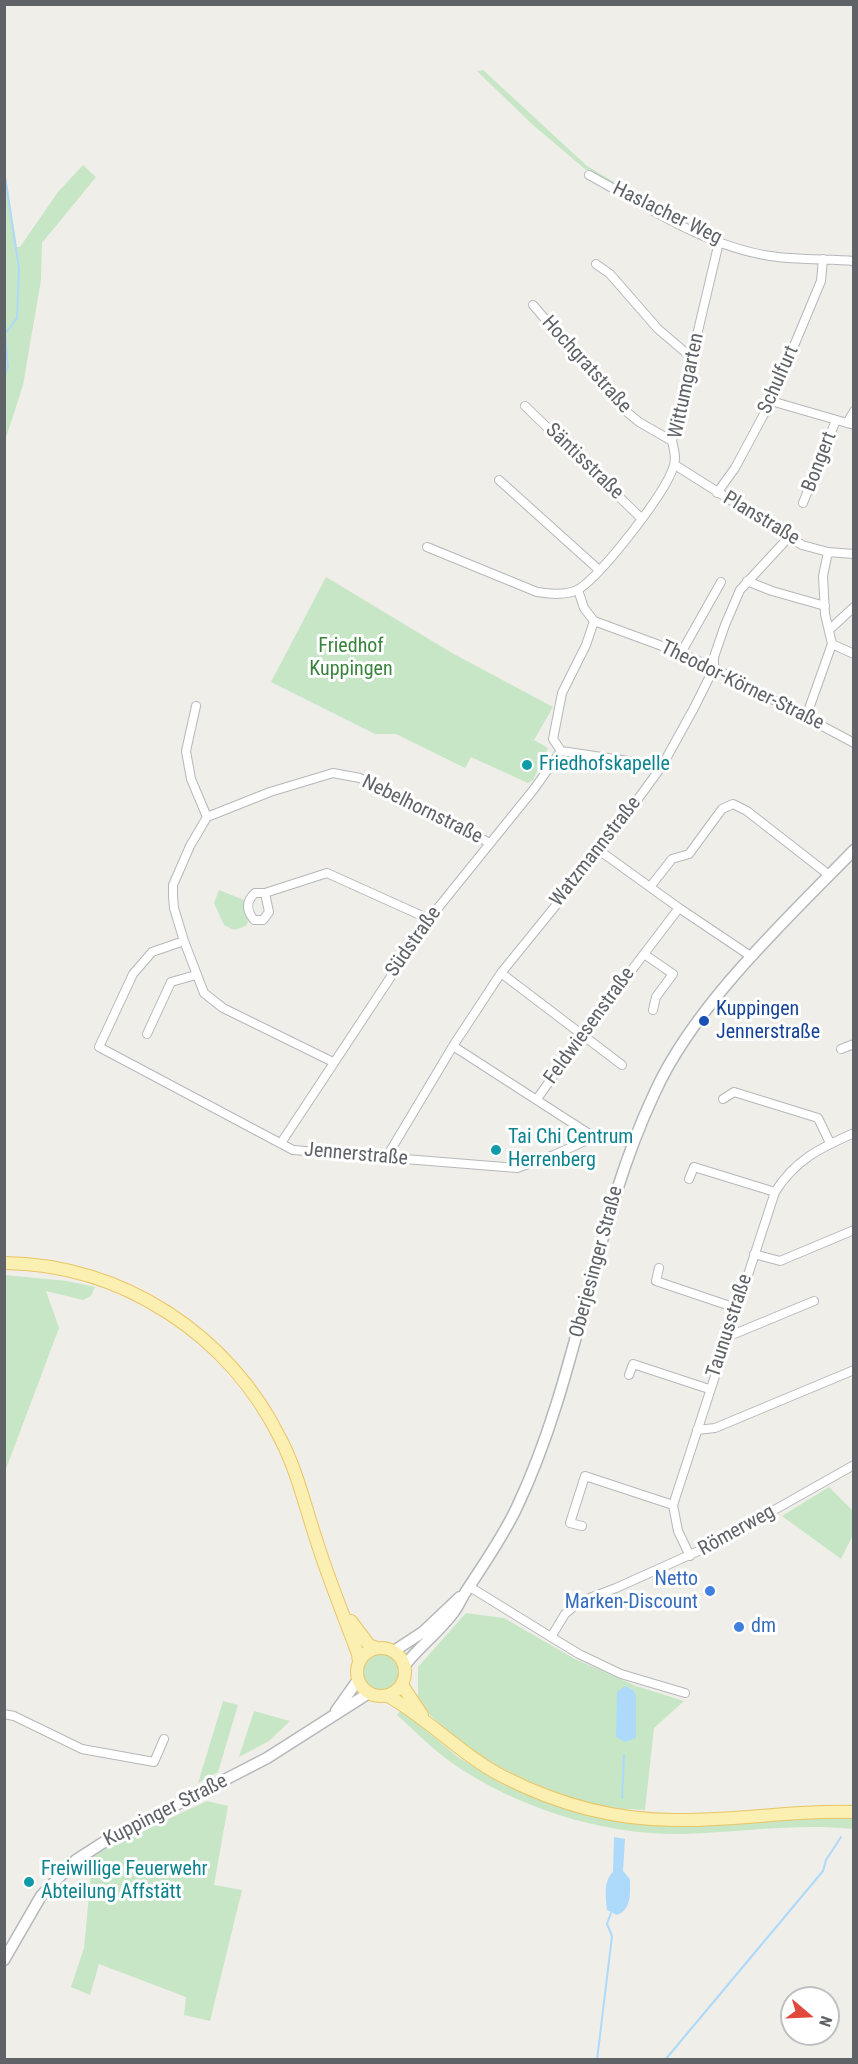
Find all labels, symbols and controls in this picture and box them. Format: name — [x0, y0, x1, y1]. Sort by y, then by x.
street label: Haslacher Weg — [609, 177, 725, 251]
street label: Hochgratstraße — [536, 311, 636, 419]
street label: Wittumgarten — [664, 331, 710, 441]
street label: Schulfurt — [753, 342, 805, 418]
street label: Säntisstraße — [540, 419, 628, 505]
street label: Bongert — [798, 429, 842, 495]
street label: Planstraße — [718, 487, 804, 551]
park label: Friedhof Kuppingen — [309, 635, 393, 682]
street label: Theodor-Körner-Straße — [656, 636, 828, 736]
place label: Friedhofskapelle — [539, 753, 670, 777]
marker: Friedhofskapelle — [520, 758, 534, 772]
street label: Nebelhornstraße — [358, 770, 486, 850]
street label: Watzmannstraße — [545, 792, 647, 912]
street label: Südstraße — [381, 902, 447, 982]
street label: Feldwiesenstraße — [540, 963, 640, 1089]
place label: Kuppingen Jennerstraße — [716, 998, 820, 1045]
marker: Kuppingen Jennerstraße — [697, 1014, 711, 1028]
place label: Tai Chi Centrum Herrenberg — [508, 1126, 633, 1173]
street label: Jennerstraße — [303, 1139, 409, 1171]
marker: Tai Chi Centrum Herrenberg — [489, 1143, 503, 1157]
street label: Oberjesinger Straße — [565, 1184, 629, 1340]
street label: Taunusstraße — [702, 1271, 758, 1381]
street label: Römerweg — [695, 1500, 779, 1562]
place label: Netto Marken-Discount — [565, 1568, 698, 1615]
marker: Netto Marken-Discount — [703, 1584, 717, 1598]
place label: dm — [751, 1615, 776, 1639]
marker: dm — [732, 1620, 746, 1634]
street label: Kuppinger Straße — [100, 1770, 232, 1852]
place label: Freiwillige Feuerwehr Abteilung Affstätt — [41, 1858, 208, 1905]
marker: Freiwillige Feuerwehr Abteilung Affstätt — [22, 1875, 36, 1889]
north arrow — [780, 1986, 840, 2046]
text: N — [815, 2014, 836, 2029]

